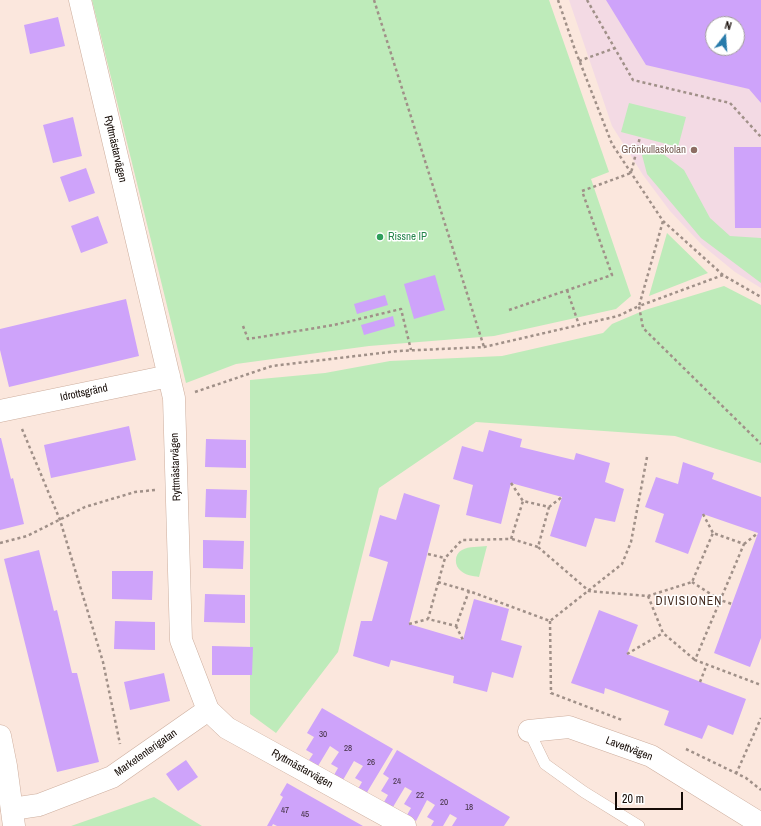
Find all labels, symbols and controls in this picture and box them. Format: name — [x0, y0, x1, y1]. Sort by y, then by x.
north arrow — [705, 16, 745, 56]
text: N — [723, 18, 733, 33]
street label: Ryttmästarvägen — [101, 114, 129, 184]
place label: Grönkullaskolan — [621, 143, 686, 157]
marker: Grönkullaskolan — [689, 145, 699, 155]
place label: Rissne IP — [388, 230, 427, 244]
marker: Rissne IP — [375, 232, 385, 242]
street label: Idrottsgränd — [59, 382, 109, 404]
street label: Ryttmästarvägen — [168, 433, 184, 501]
district label: DIVISIONEN — [656, 595, 722, 609]
street label: Marketenterigatan — [112, 727, 180, 779]
house number: 30 — [319, 730, 327, 740]
street label: Lavettvägen — [604, 734, 654, 764]
house number: 28 — [344, 744, 352, 754]
street label: Ryttmästarvägen — [269, 747, 335, 791]
house number: 26 — [367, 758, 375, 768]
house number: 24 — [393, 777, 401, 787]
scale bar — [617, 784, 685, 810]
house number: 22 — [416, 791, 424, 801]
text: 20 m — [622, 791, 644, 807]
house number: 20 — [440, 798, 448, 808]
house number: 18 — [465, 803, 473, 813]
house number: 47 — [281, 806, 289, 816]
house number: 45 — [301, 810, 309, 820]

